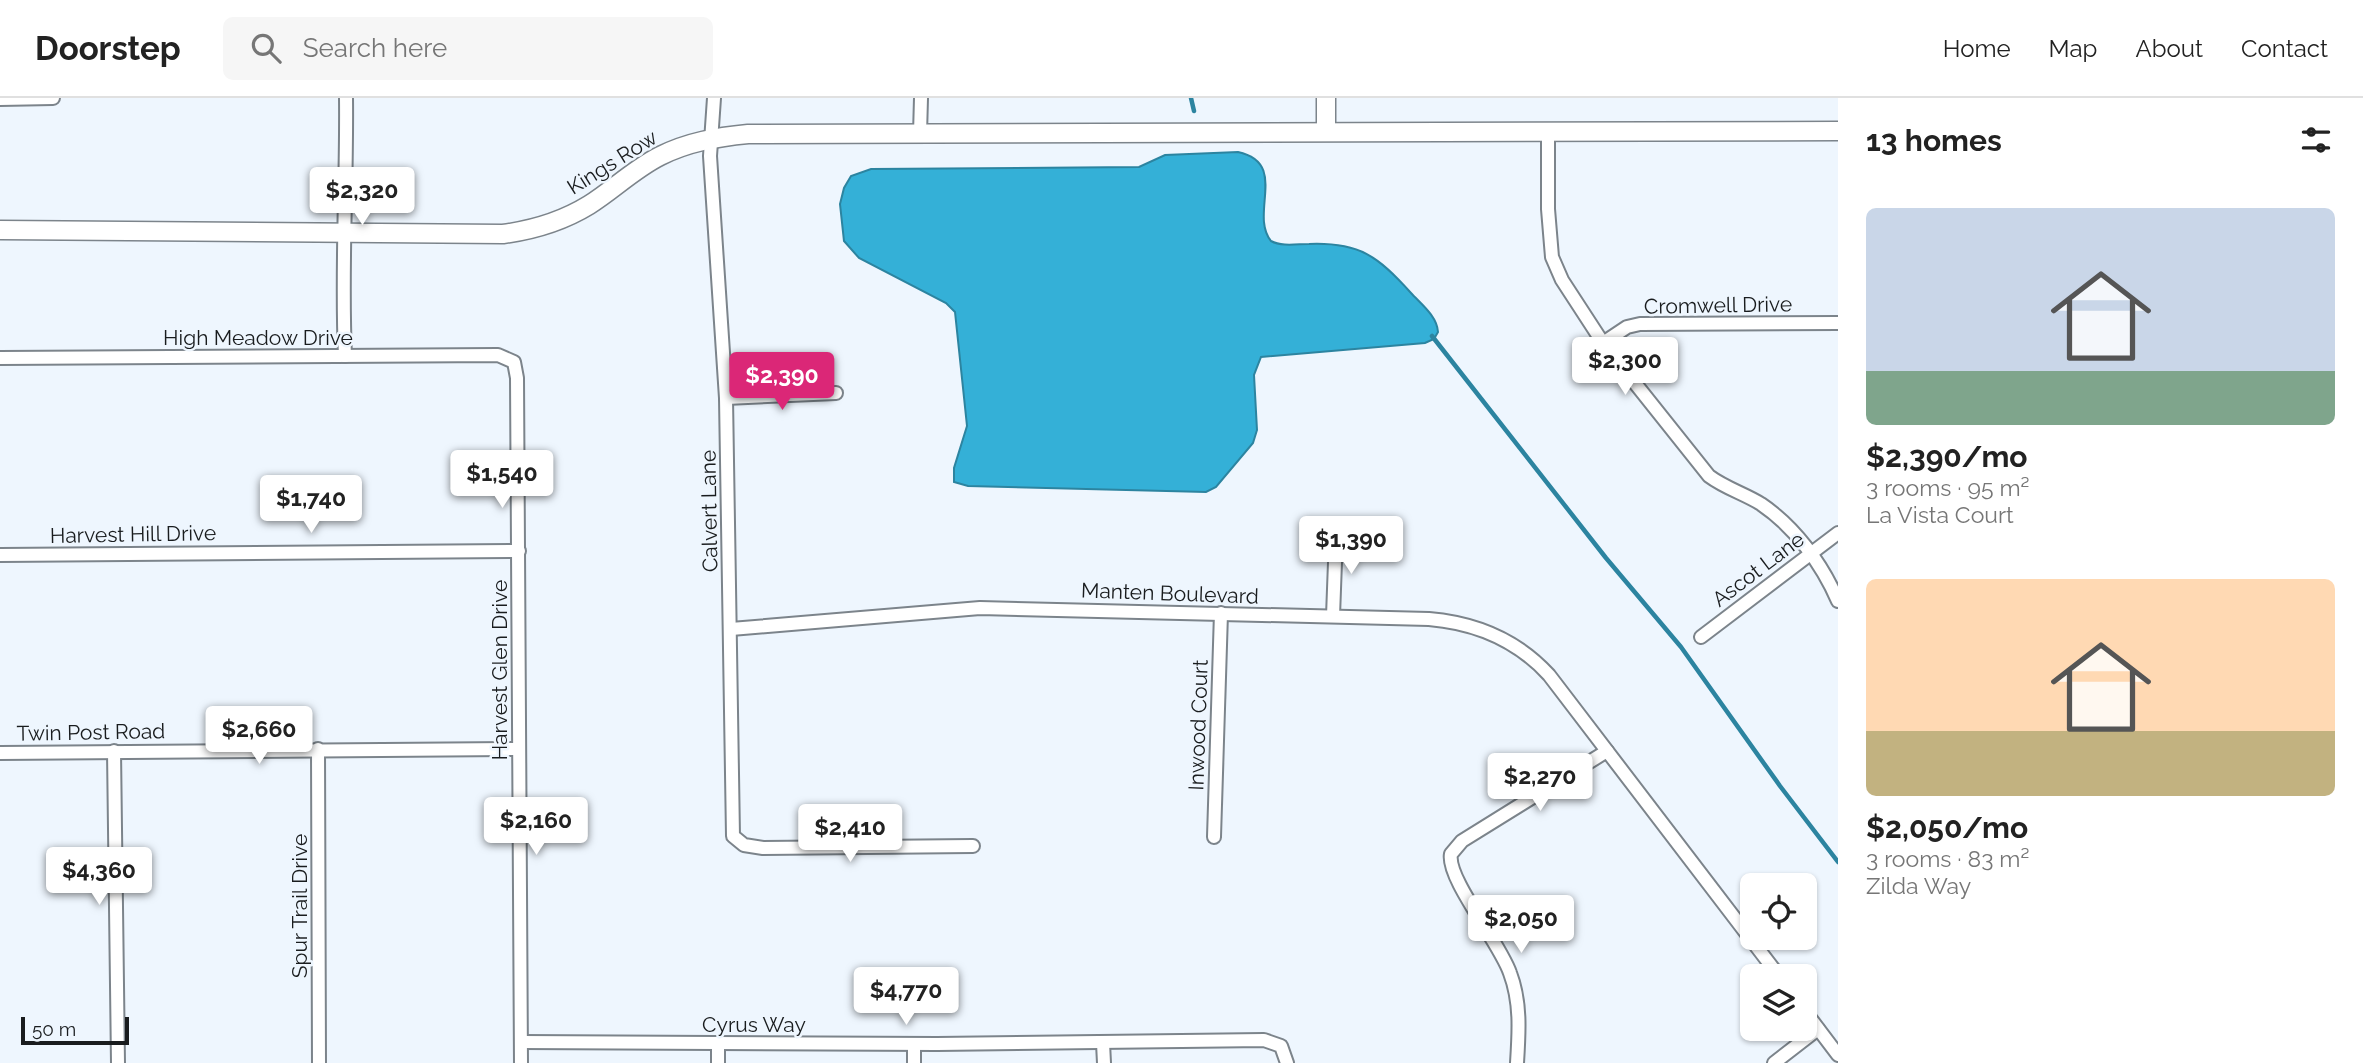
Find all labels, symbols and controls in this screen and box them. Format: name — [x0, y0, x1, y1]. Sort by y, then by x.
search box — [223, 17, 713, 80]
text: Doorstep — [35, 29, 181, 68]
icon: search — [247, 29, 285, 67]
text: Search here — [303, 33, 447, 63]
text: Home — [1943, 34, 2011, 63]
text: Map — [2049, 34, 2097, 63]
text: About — [2135, 34, 2203, 63]
text: Contact — [2241, 34, 2328, 63]
icon: filters — [2297, 121, 2335, 159]
text: 13 homes — [1866, 123, 2002, 158]
street label: Kings Row — [562, 125, 662, 199]
pin: $2,320 — [305, 167, 419, 227]
text: $2,320 — [326, 176, 398, 203]
icon: home — [2038, 253, 2164, 379]
street label: Cromwell Drive — [1644, 291, 1792, 319]
street label: High Meadow Drive — [163, 325, 353, 350]
pin: $2,300 — [1568, 338, 1682, 397]
text: $2,300 — [1588, 346, 1662, 373]
pin: $2,390 — [725, 352, 839, 412]
text: $2,390 — [745, 361, 819, 388]
text: $2,390/mo — [1866, 439, 2028, 474]
pin: $1,540 — [445, 450, 559, 510]
street label: Calvert Lane — [695, 450, 723, 572]
text: $1,540 — [466, 459, 538, 486]
text: 3 rooms · 95 m² — [1866, 474, 2029, 501]
pin: $1,740 — [254, 476, 368, 535]
text: $1,740 — [276, 484, 346, 511]
text: La Vista Court — [1866, 501, 2014, 528]
pin: $1,390 — [1294, 517, 1408, 576]
street label: Harvest Hill Drive — [50, 520, 216, 548]
text: $1,390 — [1315, 525, 1387, 552]
street label: Ascot Lane — [1707, 526, 1809, 612]
street label: Manten Boulevard — [1081, 577, 1259, 609]
street label: Harvest Glen Drive — [487, 580, 512, 760]
icon: home — [2038, 624, 2164, 750]
street label: Inwood Court — [1183, 659, 1213, 791]
pin: $2,660 — [202, 706, 316, 766]
text: $2,660 — [222, 715, 296, 742]
street label: Twin Post Road — [16, 718, 166, 746]
pin: $2,270 — [1483, 754, 1597, 813]
text: $2,270 — [1504, 762, 1576, 789]
pin: $2,160 — [479, 798, 593, 857]
pin: $2,410 — [793, 804, 907, 864]
text: $2,160 — [500, 806, 572, 833]
text: $2,050/mo — [1866, 810, 2028, 845]
text: $2,410 — [814, 813, 886, 840]
street label: Spur Trail Drive — [287, 834, 312, 978]
text: 3 rooms · 83 m² — [1866, 845, 2029, 872]
pin: $4,360 — [42, 848, 156, 907]
text: $4,360 — [62, 856, 136, 883]
text: Zilda Way — [1866, 872, 1971, 899]
map controls — [1740, 873, 1817, 1041]
button: locate — [1740, 873, 1817, 950]
pin: $2,050 — [1464, 896, 1578, 955]
text: $2,050 — [1484, 904, 1558, 931]
button: layers — [1740, 964, 1817, 1041]
pin: $4,770 — [849, 968, 963, 1027]
text: $4,770 — [870, 976, 942, 1003]
street label: Cyrus Way — [702, 1012, 806, 1037]
scale bar — [21, 1014, 130, 1046]
text: 50 m — [32, 1018, 76, 1040]

